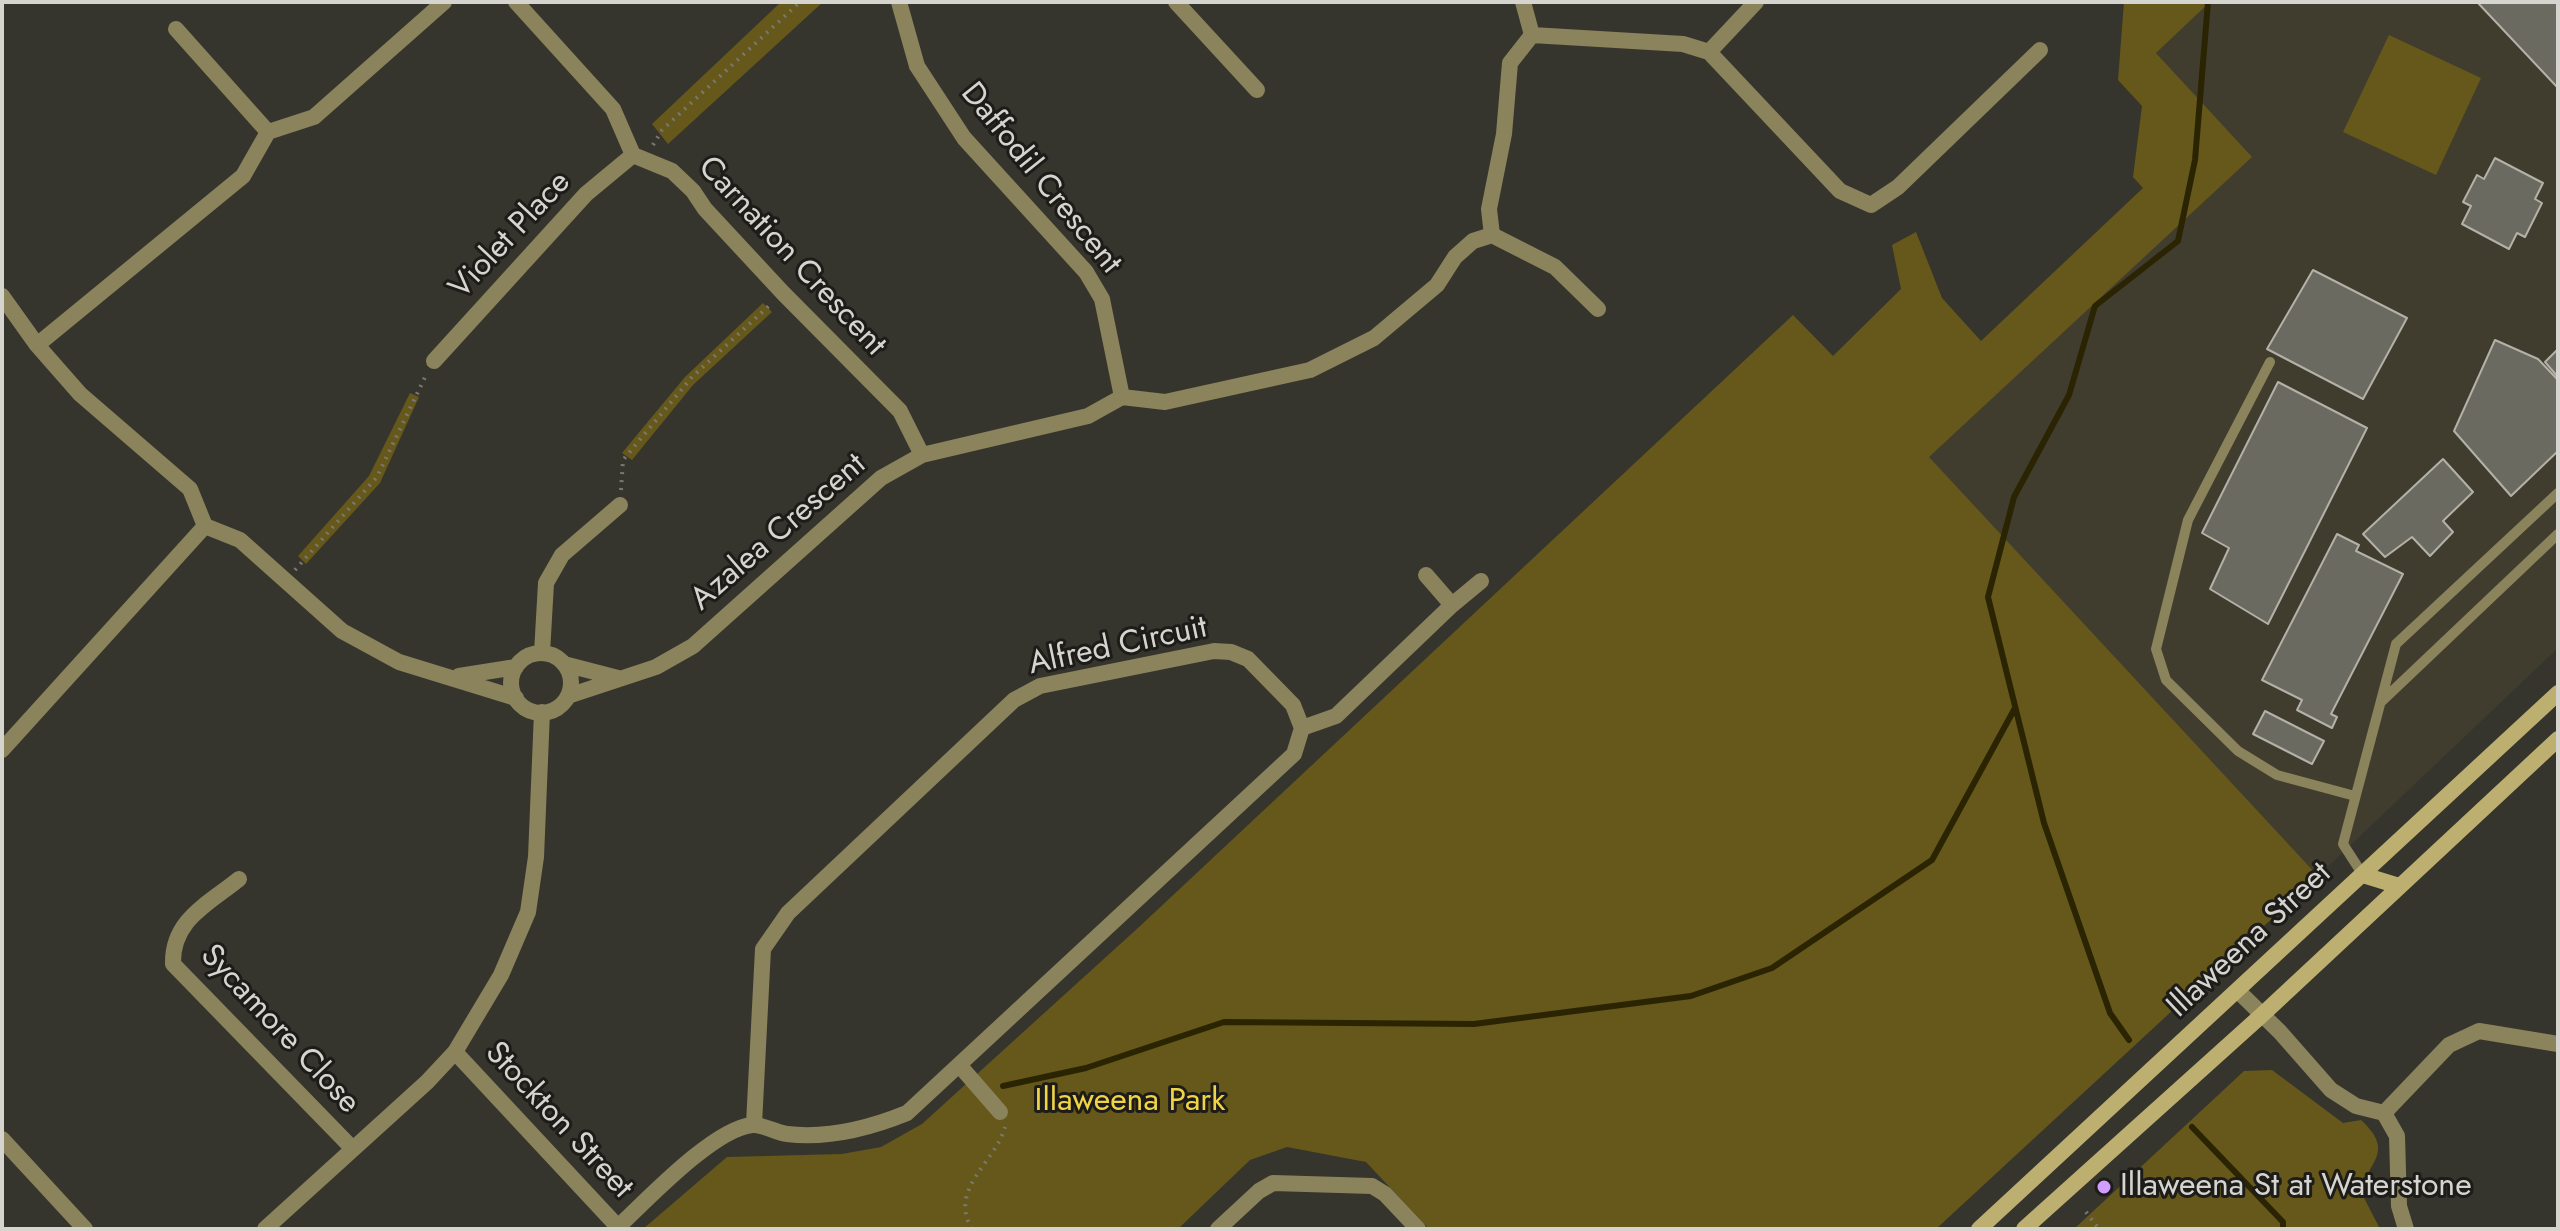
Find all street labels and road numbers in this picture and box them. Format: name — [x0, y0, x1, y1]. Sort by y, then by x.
street label: Daffodil Crescent — [951, 76, 1129, 282]
street label: Carnation Crescent — [689, 149, 893, 365]
street label: Violet Place — [442, 164, 580, 308]
street label: Azalea Crescent — [683, 446, 875, 620]
street label: Alfred Circuit — [1025, 609, 1211, 685]
street label: Illaweena Street — [2160, 855, 2340, 1027]
street label: Sycamore Close — [191, 938, 367, 1122]
street label: Stockton Street — [476, 1035, 640, 1207]

